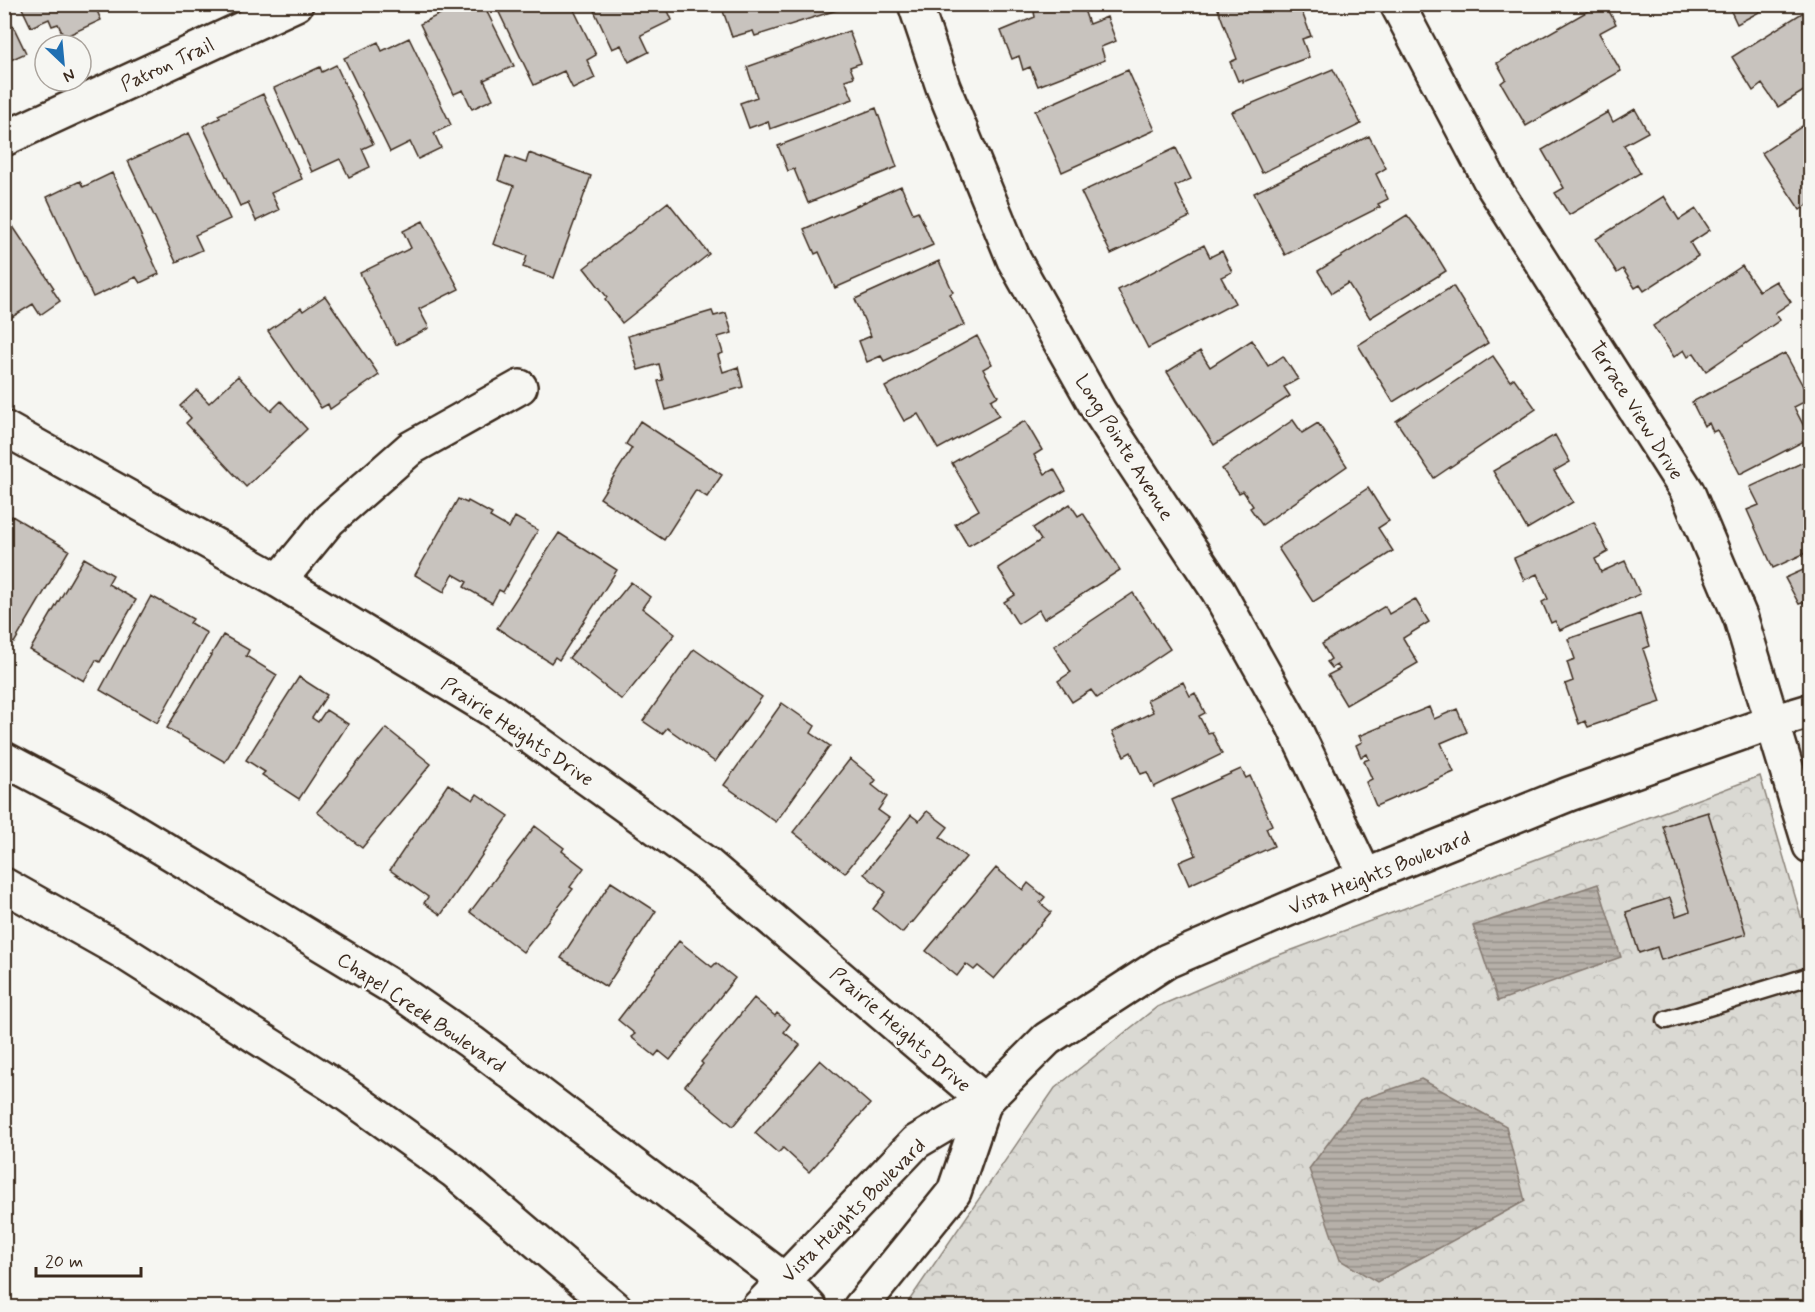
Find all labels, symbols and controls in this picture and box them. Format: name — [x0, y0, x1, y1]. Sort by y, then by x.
street label: Patron Trail — [116, 32, 219, 99]
north arrow — [33, 33, 93, 93]
text: N — [60, 63, 78, 87]
street label: Terrace View Drive — [1582, 336, 1689, 485]
street label: Long Pointe Avenue — [1067, 370, 1180, 527]
street label: Prairie Heights Drive — [436, 671, 599, 793]
street label: Vista Heights Boulevard — [1285, 825, 1475, 922]
street label: Chapel Creek Boulevard — [331, 947, 511, 1080]
street label: Prairie Heights Drive — [824, 961, 976, 1099]
street label: Vista Heights Boulevard — [776, 1133, 932, 1289]
scale bar — [36, 1240, 141, 1278]
text: 20 m — [45, 1250, 83, 1274]

